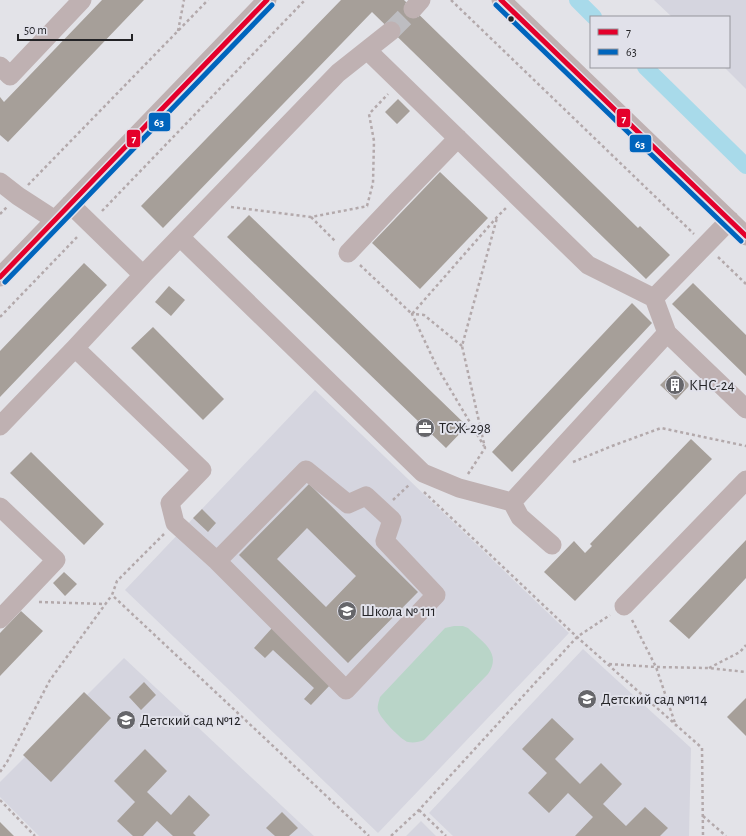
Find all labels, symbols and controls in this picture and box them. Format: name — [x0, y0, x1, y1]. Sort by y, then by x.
unlabelled marker — [506, 14, 516, 24]
scale bar — [18, 16, 132, 42]
legend — [590, 16, 730, 68]
text: 50 m — [24, 24, 47, 36]
text: 7 — [626, 26, 631, 38]
text: 63 — [626, 46, 637, 58]
line badge: 7 — [616, 108, 631, 128]
line badge: 63 — [148, 112, 171, 132]
text: 7 — [622, 113, 627, 124]
text: 63 — [154, 117, 164, 128]
line badge: 7 — [126, 129, 141, 148]
text: 7 — [132, 133, 137, 144]
line badge: 63 — [629, 134, 652, 153]
text: 63 — [635, 139, 645, 150]
building icon: КНС-24 — [664, 374, 686, 396]
place label: КНС-24 — [689, 378, 735, 393]
office icon: ТСЖ-298 — [414, 417, 436, 439]
place label: ТСЖ-298 — [439, 421, 491, 436]
school or university icon: Школа № 111 — [336, 600, 358, 622]
place label: Школа № 111 — [361, 604, 436, 619]
school or university icon: Детский сад №114 — [576, 688, 598, 710]
place label: Детский сад №114 — [601, 692, 707, 707]
school or university icon: Детский сад №12 — [115, 709, 137, 731]
place label: Детский сад №12 — [140, 713, 241, 728]

